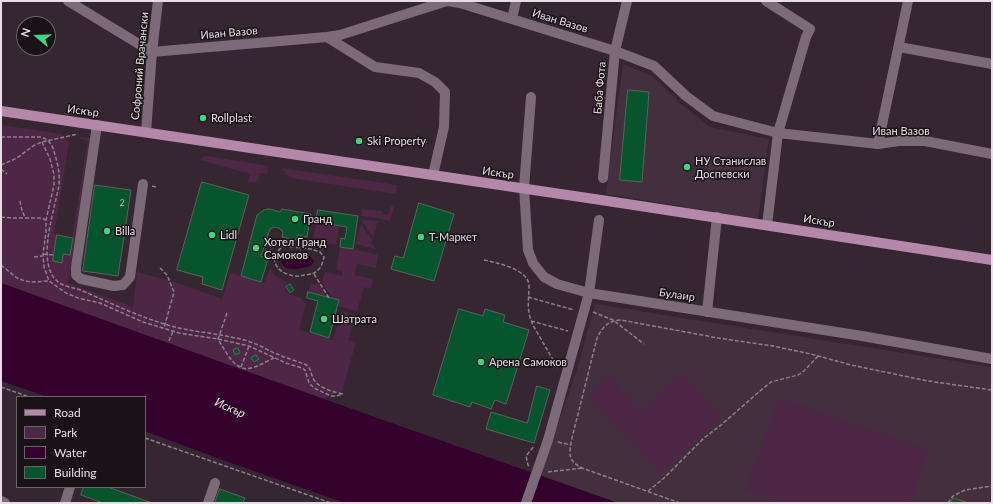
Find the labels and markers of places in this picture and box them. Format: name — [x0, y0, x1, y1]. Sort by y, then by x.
place label: Rollplast — [211, 111, 252, 125]
marker: Rollplast — [198, 113, 208, 123]
place label: Ski Property — [367, 134, 426, 148]
marker: Ski Property — [354, 136, 364, 146]
place label: НУ Станислав Доспевски — [695, 154, 766, 180]
marker: НУ Станислав Доспевски — [682, 162, 692, 172]
place label: Гранд — [303, 212, 332, 226]
marker: Гранд — [290, 214, 300, 224]
place label: Billa — [115, 224, 135, 238]
marker: Billa — [102, 226, 112, 236]
place label: Lidl — [220, 228, 237, 242]
marker: Lidl — [207, 230, 217, 240]
place label: Т-Маркет — [429, 230, 477, 244]
marker: Т-Маркет — [416, 232, 426, 242]
place label: Хотел Гранд Самоков — [264, 235, 326, 261]
marker: Хотел Гранд Самоков — [251, 243, 261, 253]
place label: Шатрата — [332, 312, 377, 326]
marker: Шатрата — [319, 314, 329, 324]
place label: Арена Самоков — [489, 355, 567, 369]
marker: Арена Самоков — [476, 357, 486, 367]

